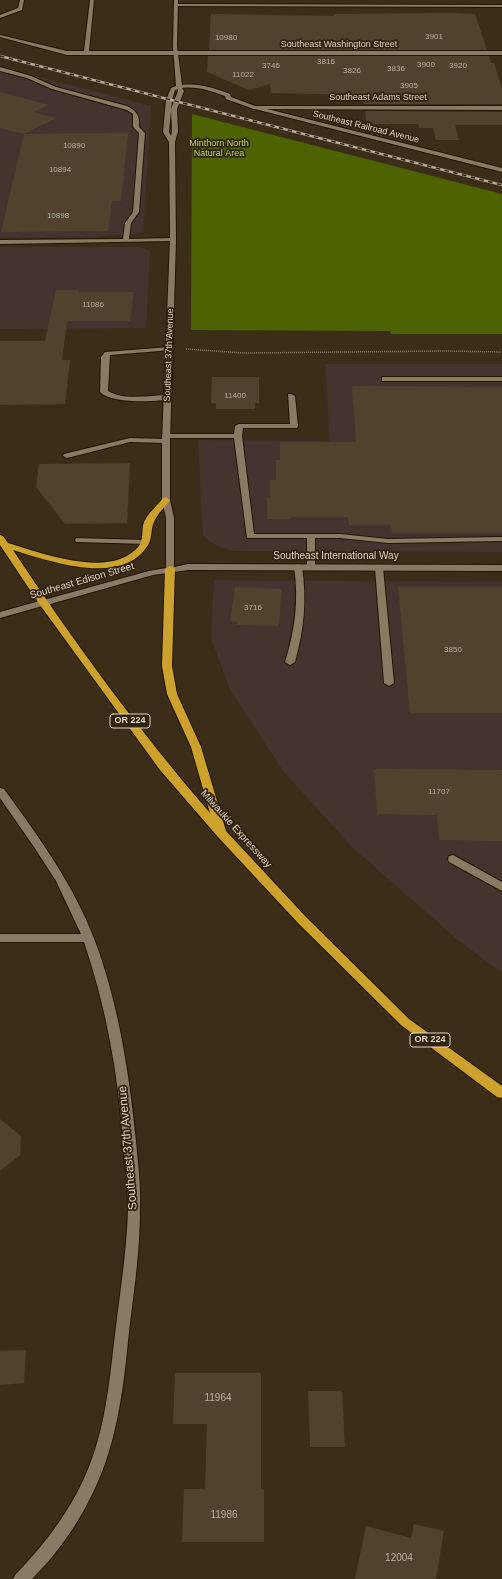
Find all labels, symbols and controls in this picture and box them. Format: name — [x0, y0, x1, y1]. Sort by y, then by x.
house number: 3901 — [425, 32, 443, 42]
house number: 10980 — [215, 33, 237, 43]
street label: Southeast Washington Street — [281, 40, 397, 50]
house number: 3816 — [317, 57, 335, 67]
house number: 3900 — [417, 60, 435, 70]
house number: 3746 — [262, 61, 280, 71]
house number: 3920 — [449, 61, 467, 71]
house number: 3836 — [387, 64, 405, 74]
house number: 3826 — [343, 66, 361, 76]
house number: 11022 — [232, 70, 254, 80]
house number: 3905 — [400, 81, 418, 91]
street label: Southeast Adams Street — [329, 93, 427, 103]
street label: Southeast Railroad Avenue — [312, 109, 420, 145]
park label: Minthorn North Natural Area — [189, 139, 249, 160]
house number: 10890 — [63, 141, 85, 151]
house number: 10894 — [49, 165, 71, 175]
house number: 10898 — [47, 211, 69, 221]
house number: 11086 — [82, 300, 104, 310]
street label: Southeast 37th Avenue — [162, 308, 176, 402]
house number: 11400 — [224, 391, 246, 401]
street label: Southeast International Way — [273, 550, 399, 562]
street label: Southeast Edison Street — [29, 560, 135, 602]
house number: 3716 — [244, 603, 262, 613]
house number: 3850 — [444, 645, 462, 655]
road number: OR 224 — [110, 714, 150, 728]
house number: 11707 — [428, 787, 450, 797]
street label: Milwaukie Expressway — [198, 788, 274, 870]
road number: OR 224 — [410, 1033, 450, 1047]
street label: Southeast 37th Avenue — [115, 1085, 141, 1211]
house number: 11964 — [204, 1392, 232, 1404]
house number: 11986 — [210, 1509, 238, 1521]
house number: 12004 — [385, 1552, 413, 1564]

